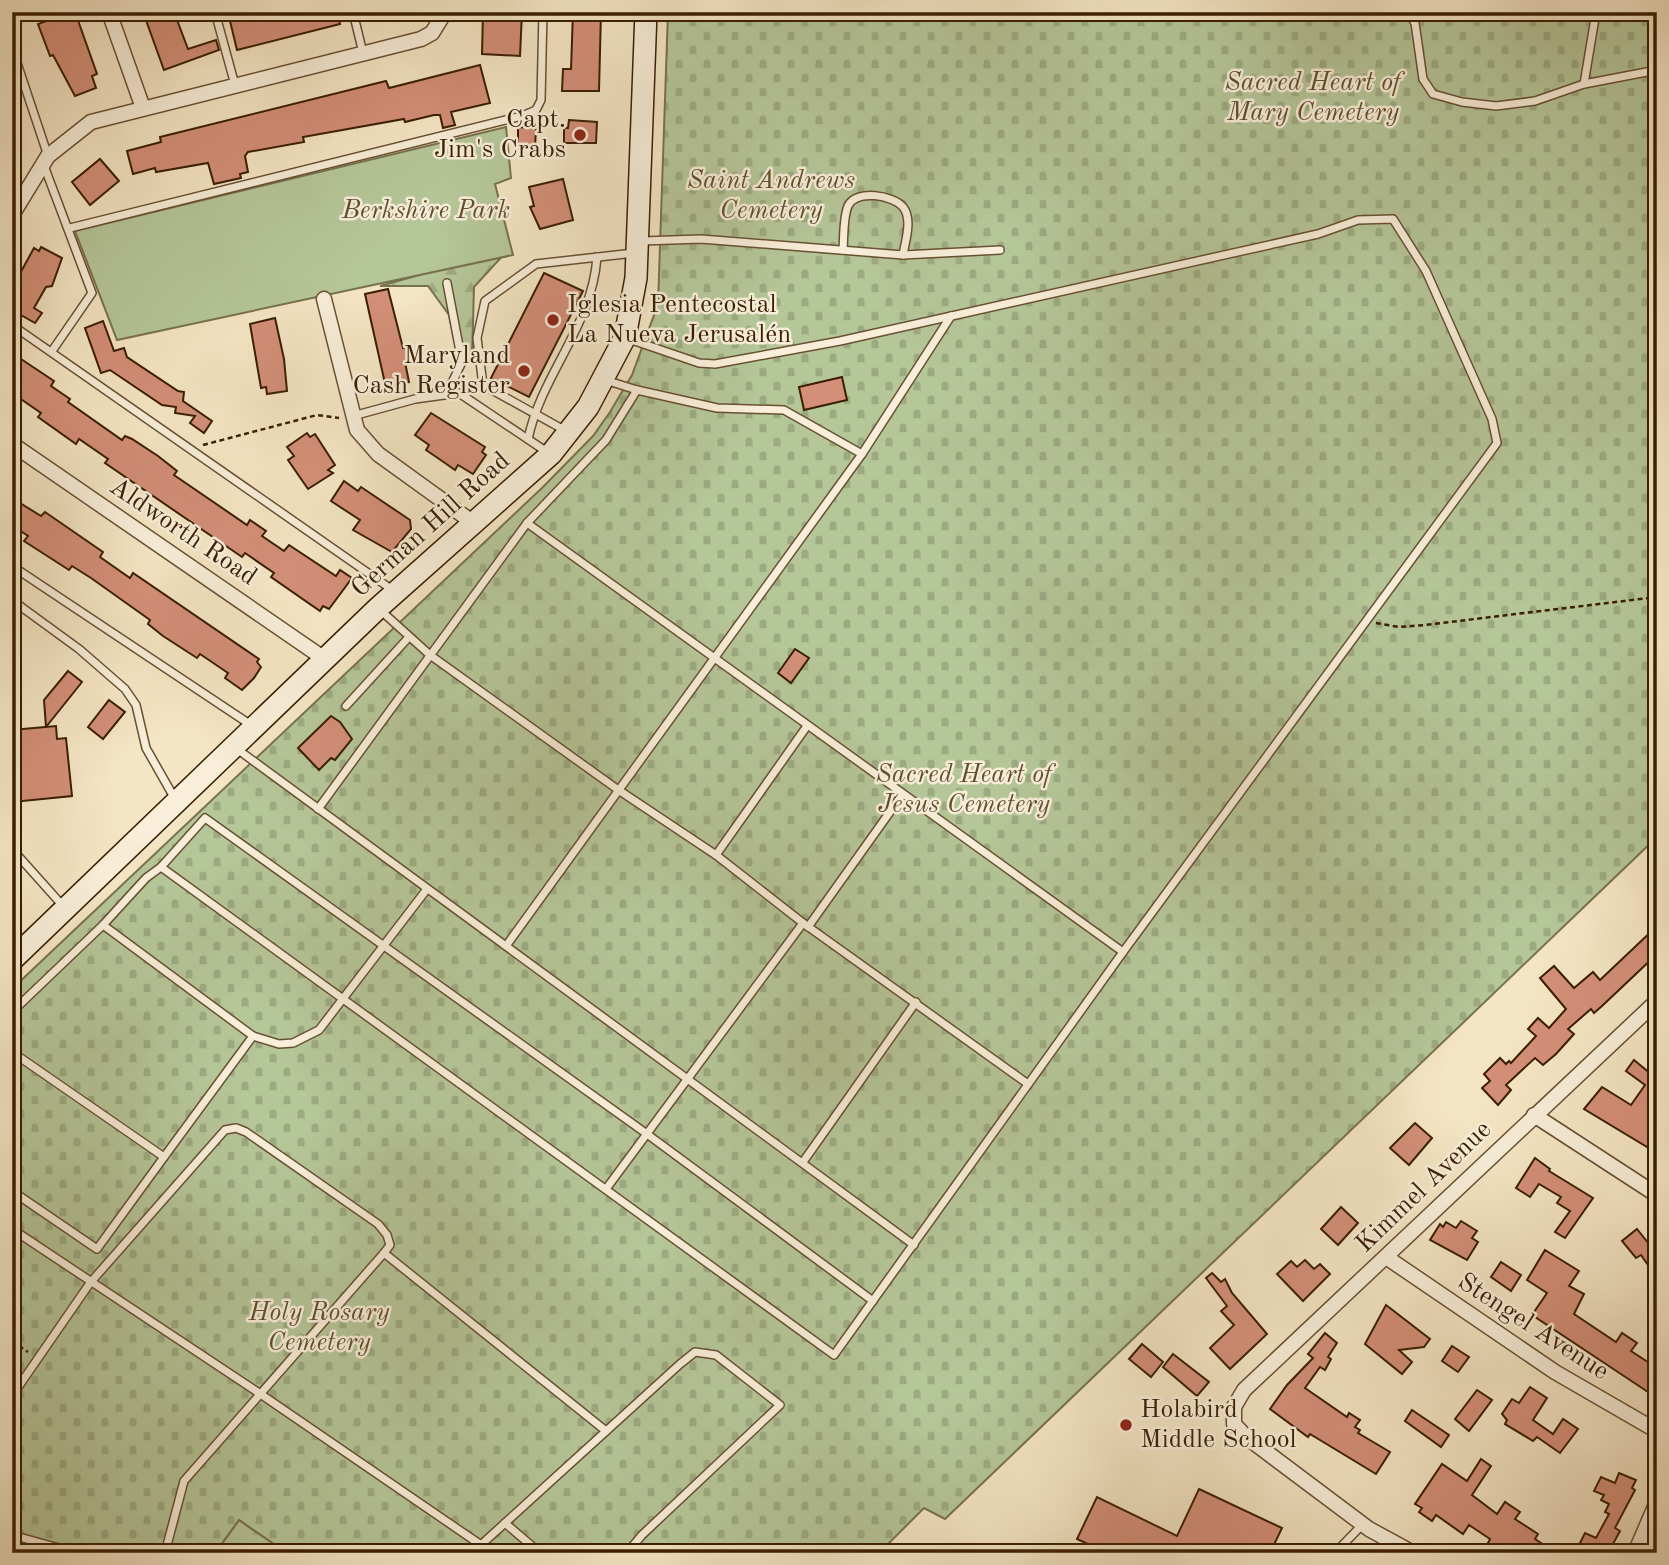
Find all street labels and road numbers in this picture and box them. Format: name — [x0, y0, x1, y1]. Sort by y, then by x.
street label: German Hill Road — [347, 447, 515, 603]
street label: Aldworth Road — [105, 473, 261, 591]
street label: Kimmel Avenue — [1351, 1116, 1497, 1258]
street label: Stengel Avenue — [1453, 1269, 1613, 1385]

